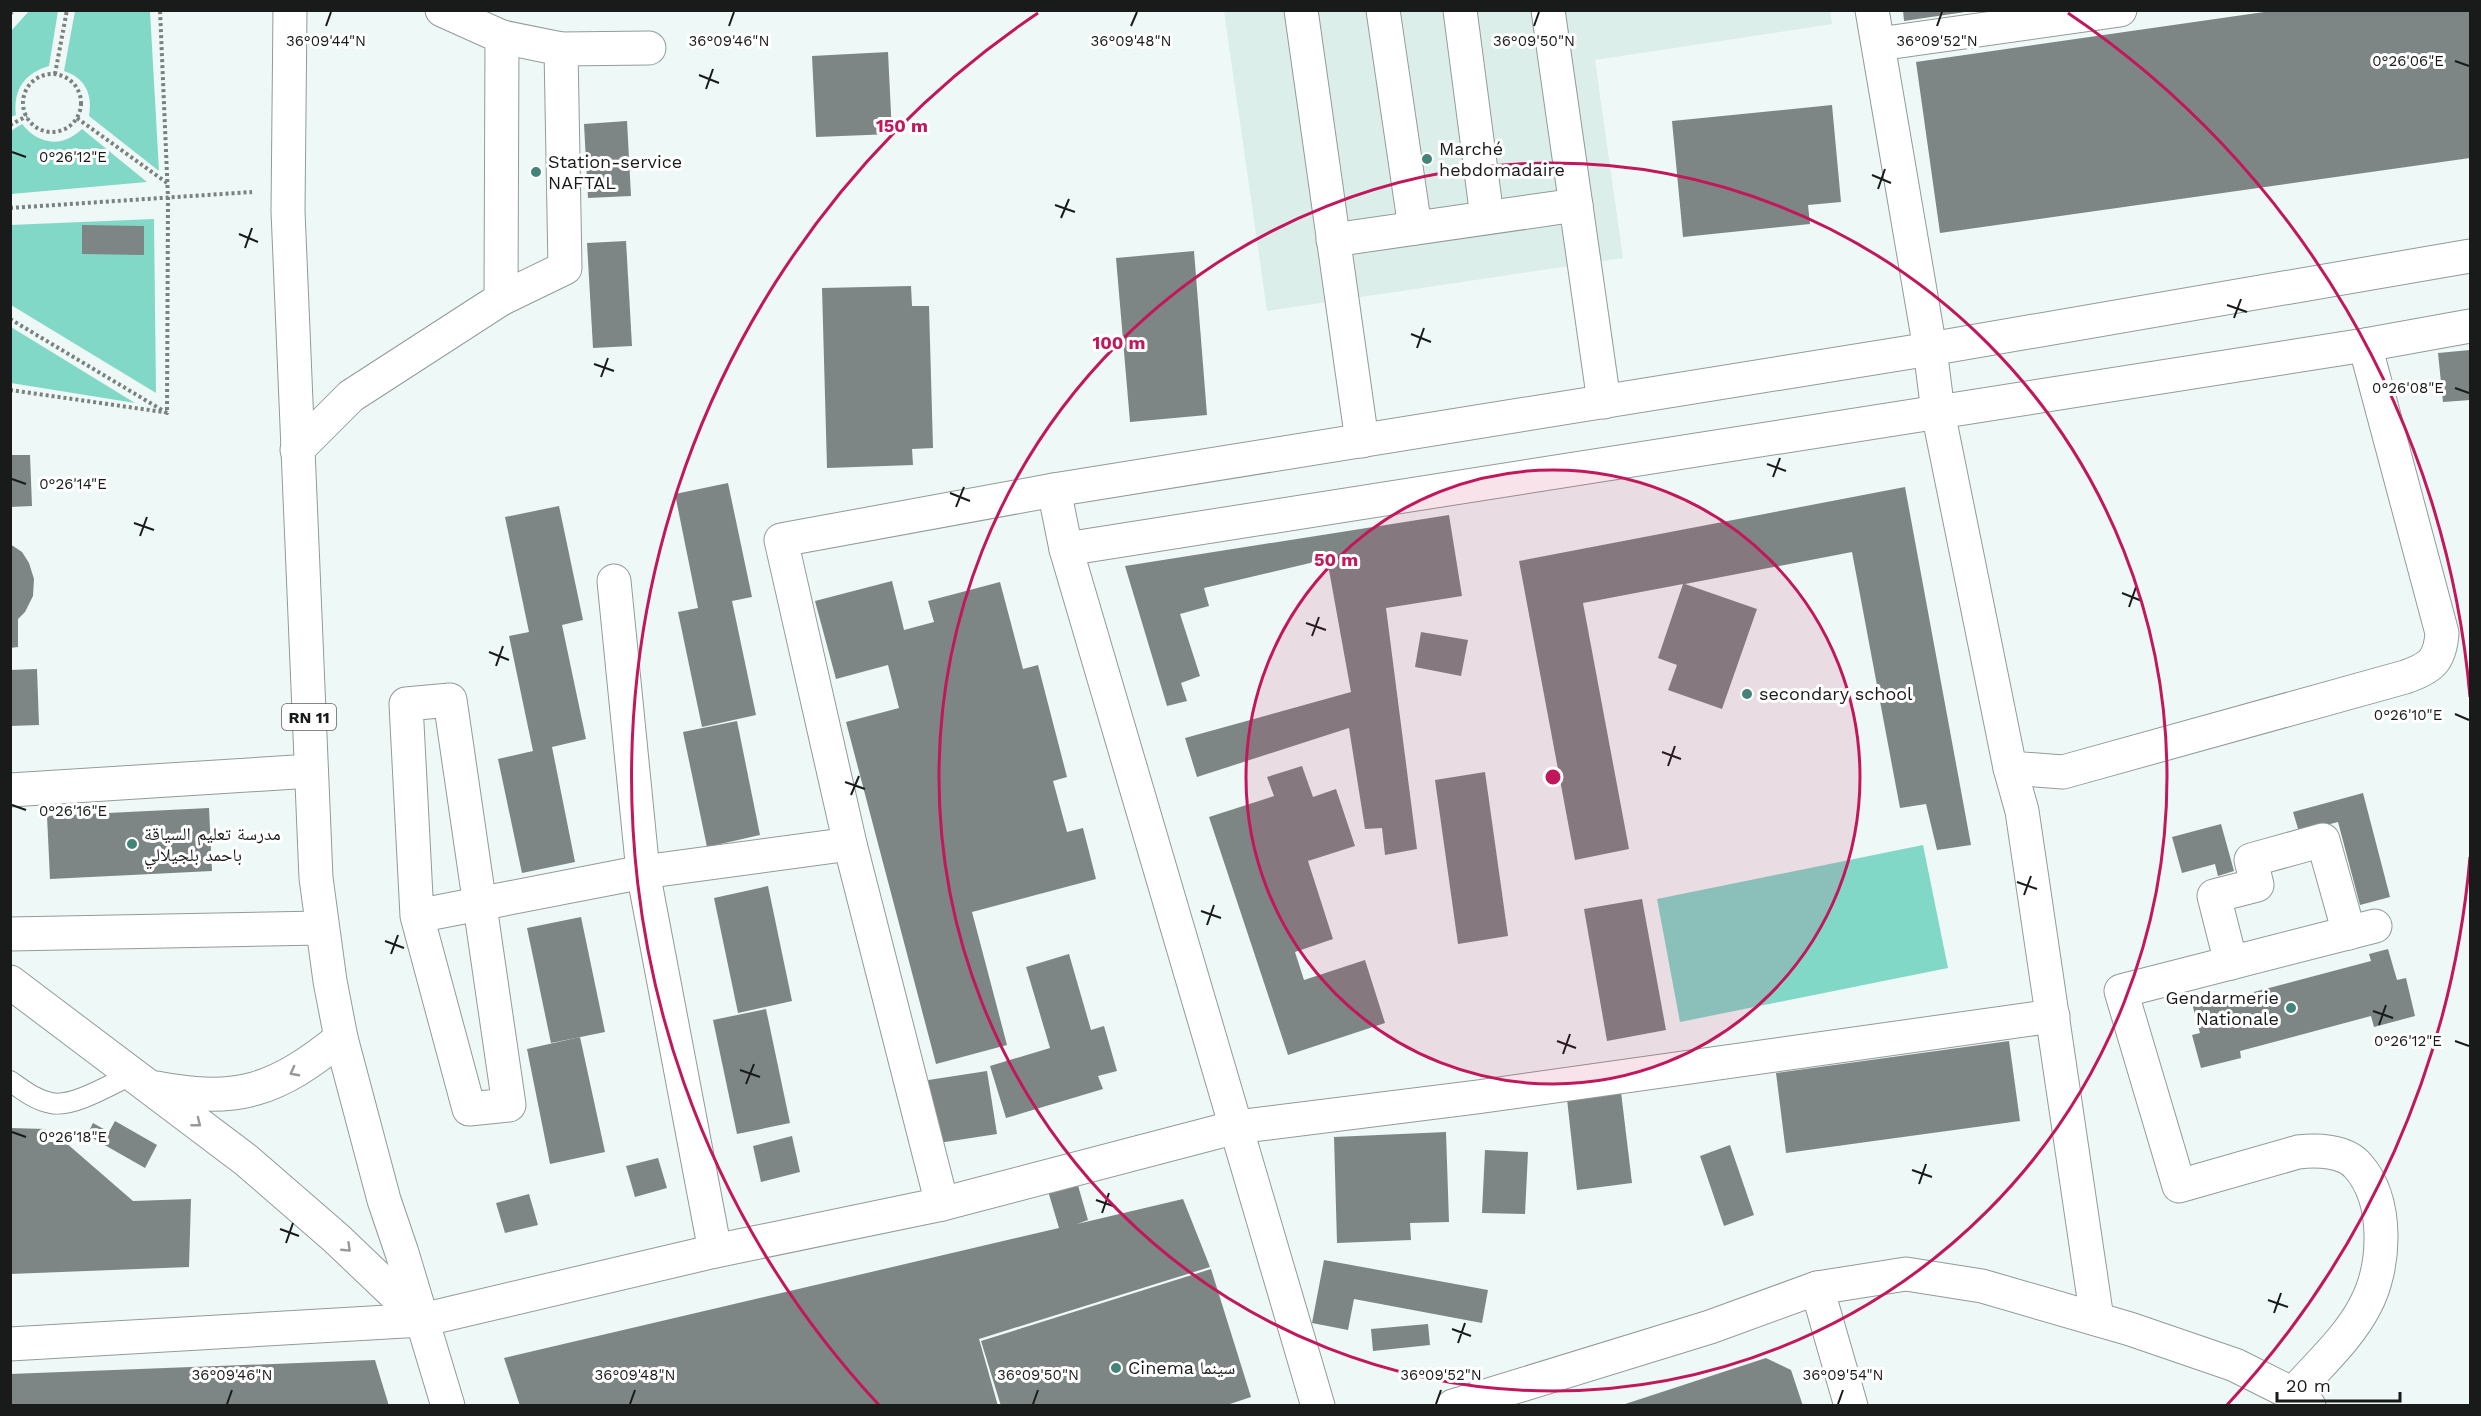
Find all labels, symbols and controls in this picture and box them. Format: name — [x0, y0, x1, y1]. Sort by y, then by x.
text: 36°09'44"N — [286, 32, 366, 50]
text: 36°09'46"N — [689, 32, 769, 50]
text: 36°09'48"N — [1091, 32, 1171, 50]
text: 36°09'50"N — [1493, 32, 1575, 50]
text: 36°09'52"N — [1896, 32, 1978, 50]
text: 0°26'06"E — [2372, 52, 2444, 70]
text: 150 m — [876, 115, 928, 136]
place label: Marché hebdomadaire — [1439, 138, 1565, 180]
text: 0°26'12"E — [39, 148, 107, 166]
place label: Station-service NAFTAL — [548, 151, 682, 193]
marker: Marché hebdomadaire — [1420, 152, 1434, 166]
marker: Station-service NAFTAL — [529, 165, 543, 179]
text: 100 m — [1092, 332, 1146, 353]
text: 0°26'08"E — [2372, 379, 2444, 397]
text: 0°26'14"E — [39, 475, 107, 493]
text: 50 m — [1314, 549, 1358, 570]
place label: secondary school — [1759, 683, 1913, 704]
marker: secondary school — [1740, 687, 1754, 701]
road number: RN 11 — [282, 704, 336, 730]
text: 0°26'10"E — [2374, 706, 2442, 724]
centre of rings — [1543, 767, 1563, 787]
text: 0°26'16"E — [39, 802, 107, 820]
place label: مدرسة تعليم السياقة باحمد بلجيلالي — [144, 823, 281, 870]
marker: مدرسة تعليم السياقة باحمد بلجيلالي — [125, 837, 139, 851]
place label: Gendarmerie Nationale — [2166, 987, 2279, 1029]
marker: Gendarmerie Nationale — [2284, 1001, 2298, 1015]
text: 0°26'12"E — [2374, 1032, 2442, 1050]
one-way arrow — [289, 1065, 300, 1076]
one-way arrow — [191, 1115, 202, 1126]
text: 0°26'18"E — [39, 1128, 107, 1146]
one-way arrow — [340, 1241, 350, 1252]
place label: Cinema سينما — [1128, 1357, 1235, 1378]
marker: Cinema سينما — [1109, 1361, 1123, 1375]
scale bar — [2277, 1365, 2400, 1403]
text: 36°09'46"N — [192, 1366, 272, 1384]
text: 36°09'48"N — [595, 1366, 675, 1384]
text: 36°09'50"N — [997, 1366, 1079, 1384]
text: 36°09'52"N — [1400, 1366, 1482, 1384]
text: 36°09'54"N — [1802, 1366, 1884, 1384]
text: 20 m — [2286, 1375, 2331, 1396]

